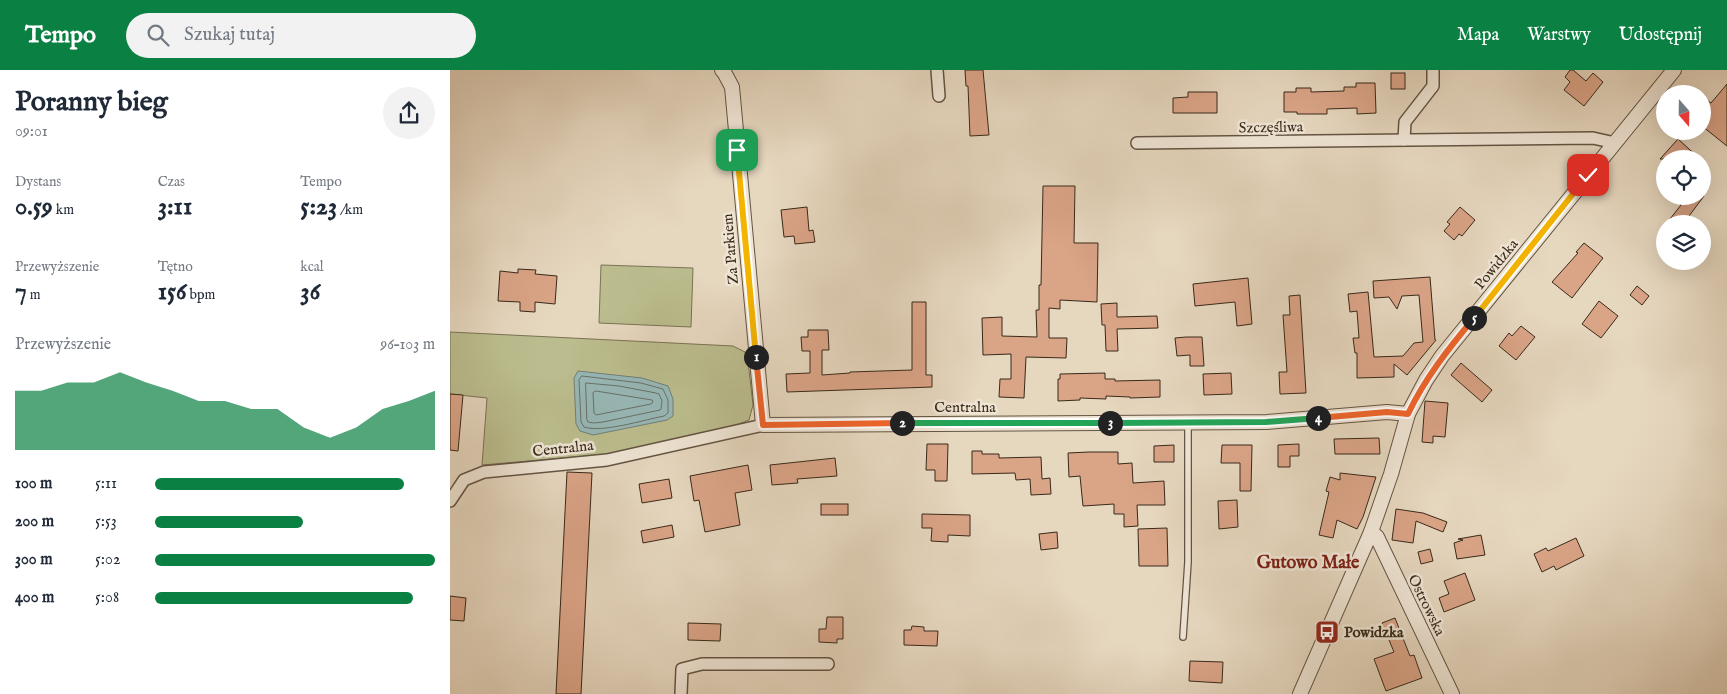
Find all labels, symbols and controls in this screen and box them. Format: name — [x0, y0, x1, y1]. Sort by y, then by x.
search box — [126, 13, 476, 58]
text: Tempo — [25, 20, 96, 51]
icon: search — [144, 21, 172, 49]
text: Szukaj tutaj — [184, 23, 275, 47]
text: Mapa — [1457, 24, 1499, 47]
text: Warstwy — [1527, 24, 1591, 47]
text: Udostępnij — [1619, 24, 1702, 47]
text: Poranny bieg — [15, 85, 168, 120]
north arrow — [1656, 85, 1711, 140]
map controls — [1656, 85, 1711, 270]
button: share — [383, 87, 435, 139]
street label: Szczęśliwa — [1239, 117, 1304, 138]
text: 09:01 — [15, 122, 48, 142]
pin — [716, 129, 758, 171]
icon: arrive — [723, 136, 751, 164]
button: locate — [1656, 150, 1711, 205]
pin — [1567, 154, 1609, 196]
icon: check — [1574, 161, 1602, 189]
text: Dystans — [15, 173, 61, 191]
text: Czas — [158, 173, 185, 191]
text: Tempo — [300, 173, 342, 191]
text: 0.59 — [15, 191, 53, 223]
text: 3:11 — [158, 191, 192, 223]
text: 5:23 — [300, 191, 337, 223]
text: km — [53, 201, 74, 219]
text: /km — [337, 201, 363, 219]
street label: Za Parkiem — [718, 212, 743, 285]
button: layers — [1656, 215, 1711, 270]
street label: Powidzka — [1470, 235, 1523, 293]
text: Przewyższenie — [15, 258, 99, 276]
text: Tętno — [158, 258, 193, 276]
text: kcal — [300, 258, 324, 276]
text: 7 — [15, 276, 27, 308]
text: 156 — [158, 276, 187, 308]
text: 36 — [300, 276, 320, 308]
text: m — [27, 286, 41, 304]
text: bpm — [187, 286, 215, 304]
pin: 5 — [1462, 306, 1486, 330]
text: 5 — [1472, 309, 1477, 327]
text: Przewyższenie — [15, 335, 111, 355]
text: 96–103 m — [380, 335, 435, 355]
pin: 1 — [744, 344, 768, 370]
text: 1 — [754, 348, 759, 366]
street label: Centralna — [934, 398, 996, 417]
pin: 4 — [1306, 406, 1330, 430]
text: 4 — [1315, 409, 1322, 427]
pin: 2 — [890, 410, 914, 436]
pin: 3 — [1098, 410, 1122, 436]
text: 2 — [899, 414, 906, 432]
text: 3 — [1108, 414, 1113, 432]
street label: Centralna — [532, 436, 595, 461]
text: 100 m — [15, 474, 52, 494]
text: 5:11 — [95, 474, 117, 494]
text: 200 m — [15, 512, 54, 532]
text: 5:53 — [95, 512, 117, 532]
text: 300 m — [15, 550, 53, 570]
text: 5:02 — [95, 550, 120, 570]
district label: Gutowo Małe — [1257, 552, 1360, 575]
street label: Ostrowska — [1404, 571, 1450, 639]
text: 400 m — [15, 588, 54, 608]
text: 5:08 — [95, 588, 119, 608]
bus stop icon: Powidzka — [1314, 619, 1340, 645]
place label: Powidzka — [1344, 623, 1404, 642]

